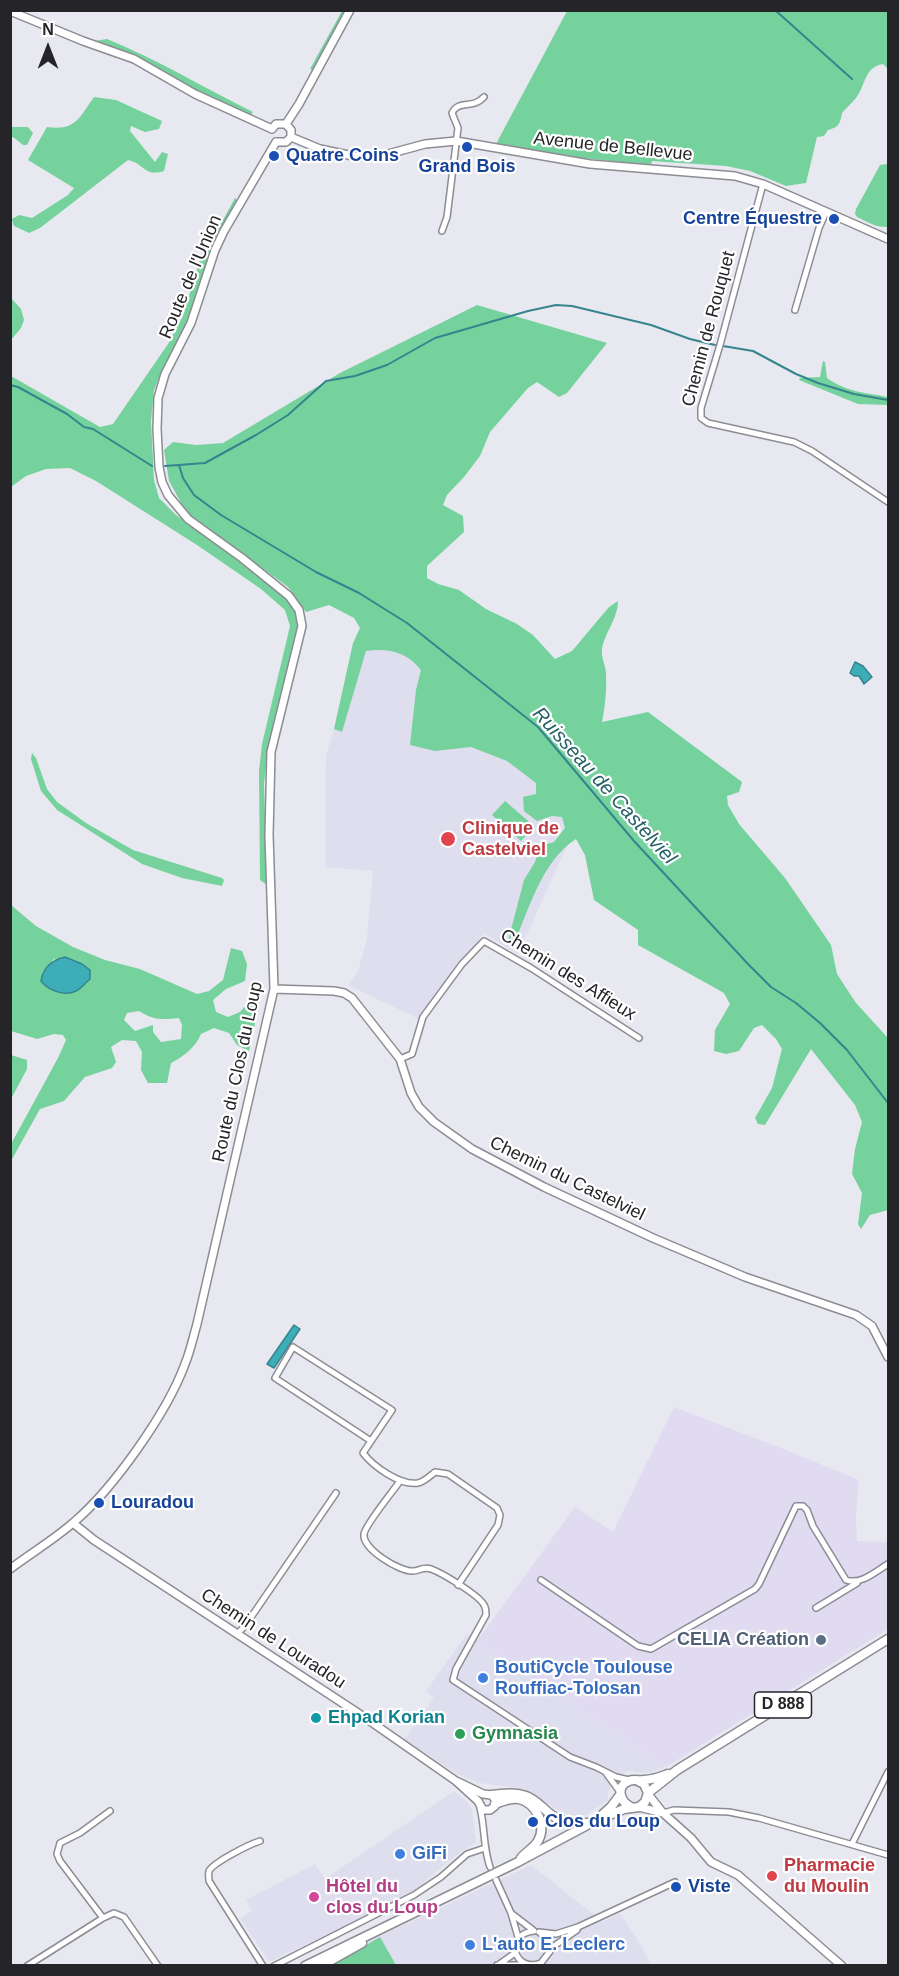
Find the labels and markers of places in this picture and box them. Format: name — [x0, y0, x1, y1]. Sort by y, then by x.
marker: Grand Bois — [460, 140, 474, 154]
place label: Quatre Coins — [286, 145, 399, 167]
marker: Quatre Coins — [267, 149, 281, 163]
place label: Grand Bois — [418, 156, 516, 178]
place label: Centre Équestre — [683, 208, 822, 230]
marker: Centre Équestre — [827, 212, 841, 226]
place label: Clinique de Castelviel — [462, 818, 559, 860]
marker: Clinique de Castelviel — [439, 830, 457, 848]
place label: Louradou — [111, 1492, 194, 1514]
marker: Louradou — [92, 1496, 106, 1510]
place label: CELIA Création — [677, 1629, 809, 1651]
marker: CELIA Création — [814, 1633, 828, 1647]
place label: BoutiCycle Toulouse Rouffiac-Tolosan — [495, 1657, 673, 1700]
marker: BoutiCycle Toulouse Rouffiac-Tolosan — [476, 1671, 490, 1685]
place label: Ehpad Korian — [328, 1707, 445, 1729]
marker: Ehpad Korian — [309, 1711, 323, 1725]
place label: Gymnasia — [472, 1723, 558, 1745]
marker: Gymnasia — [453, 1727, 467, 1741]
place label: Clos du Loup — [545, 1811, 660, 1833]
marker: Clos du Loup — [526, 1815, 540, 1829]
place label: GiFi — [412, 1843, 447, 1865]
marker: GiFi — [393, 1847, 407, 1861]
place label: Pharmacie du Moulin — [784, 1855, 875, 1898]
marker: Pharmacie du Moulin — [765, 1869, 779, 1883]
place label: Hôtel du clos du Loup — [326, 1876, 438, 1918]
place label: Viste — [688, 1876, 731, 1898]
marker: Viste — [669, 1880, 683, 1894]
marker: Hôtel du clos du Loup — [307, 1890, 321, 1904]
place label: L'auto E. Leclerc — [482, 1934, 625, 1956]
marker: L'auto E. Leclerc — [463, 1938, 477, 1952]

